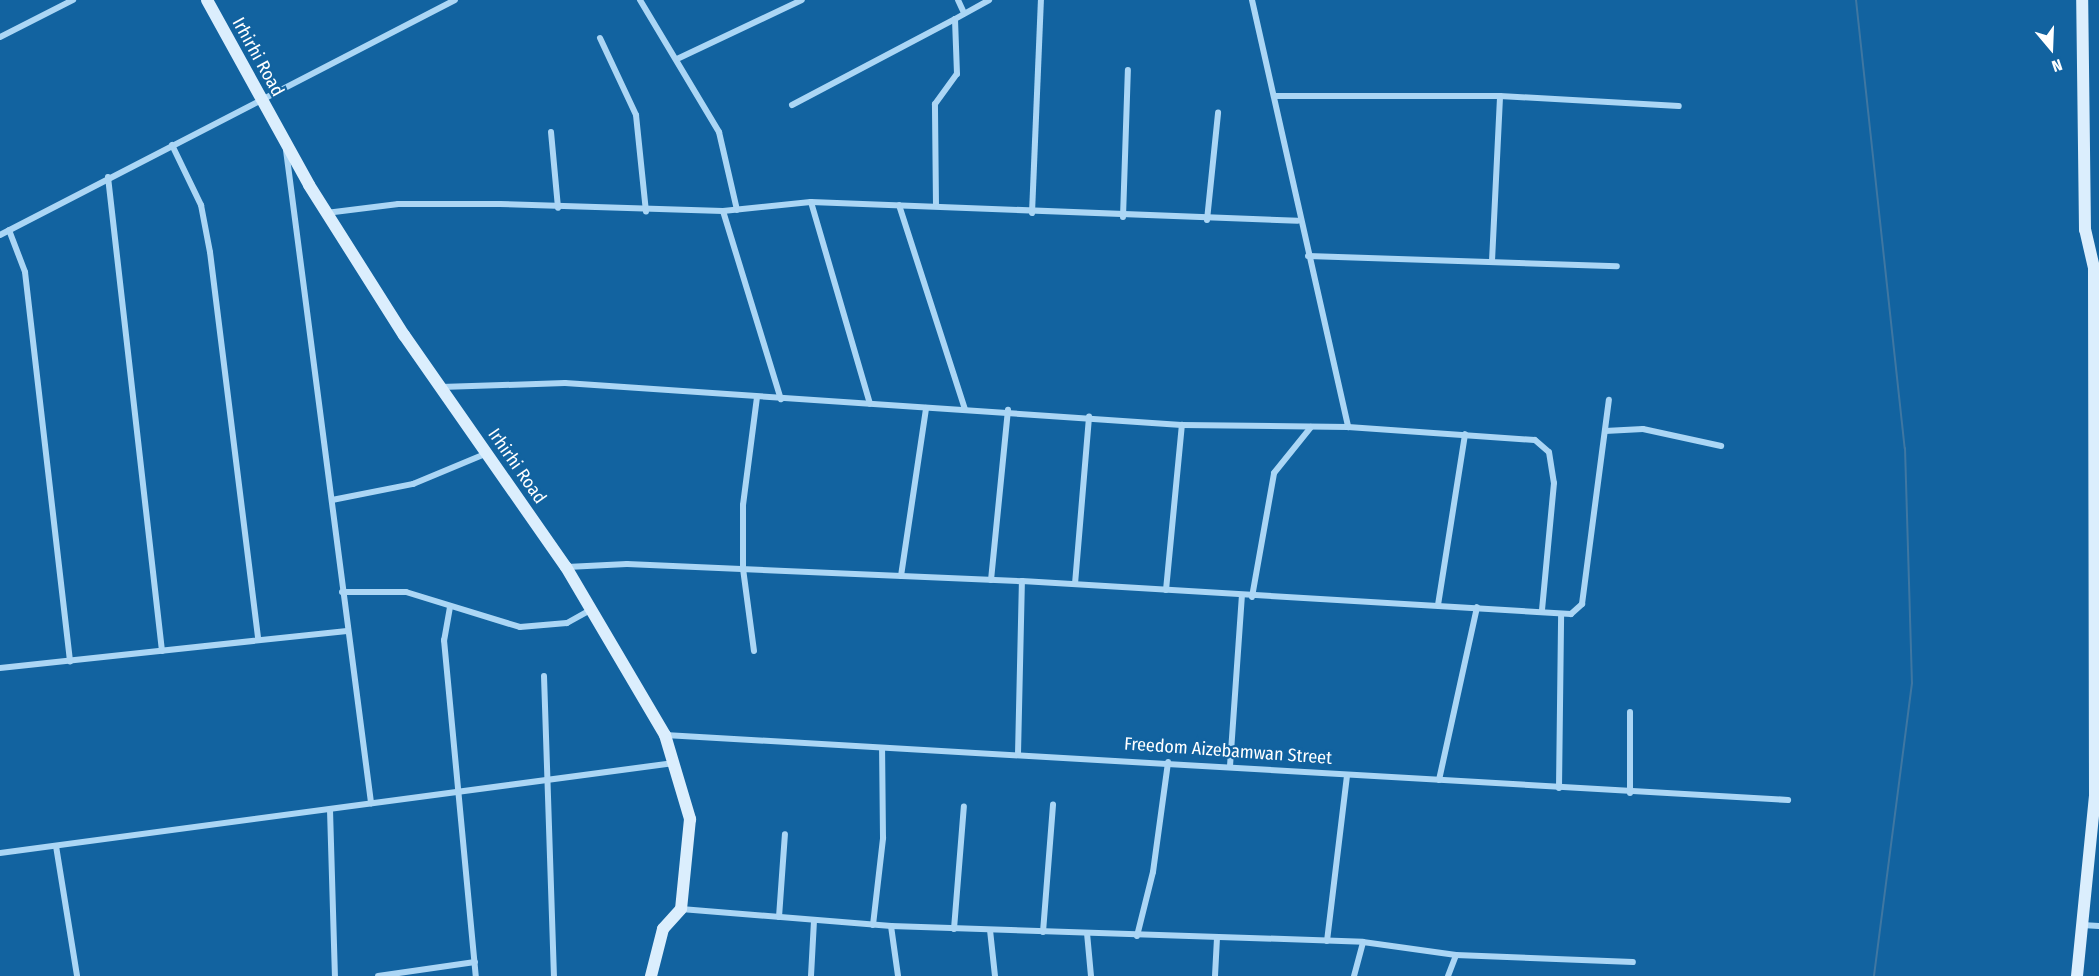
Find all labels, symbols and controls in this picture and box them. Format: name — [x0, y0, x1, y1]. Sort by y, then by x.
street label: Irhirhi Road — [227, 14, 289, 100]
north arrow — [2021, 18, 2081, 78]
text: N — [2049, 55, 2065, 76]
street label: Irhirhi Road — [483, 424, 551, 508]
street label: Freedom Aizebamwan Street — [1123, 733, 1333, 769]

